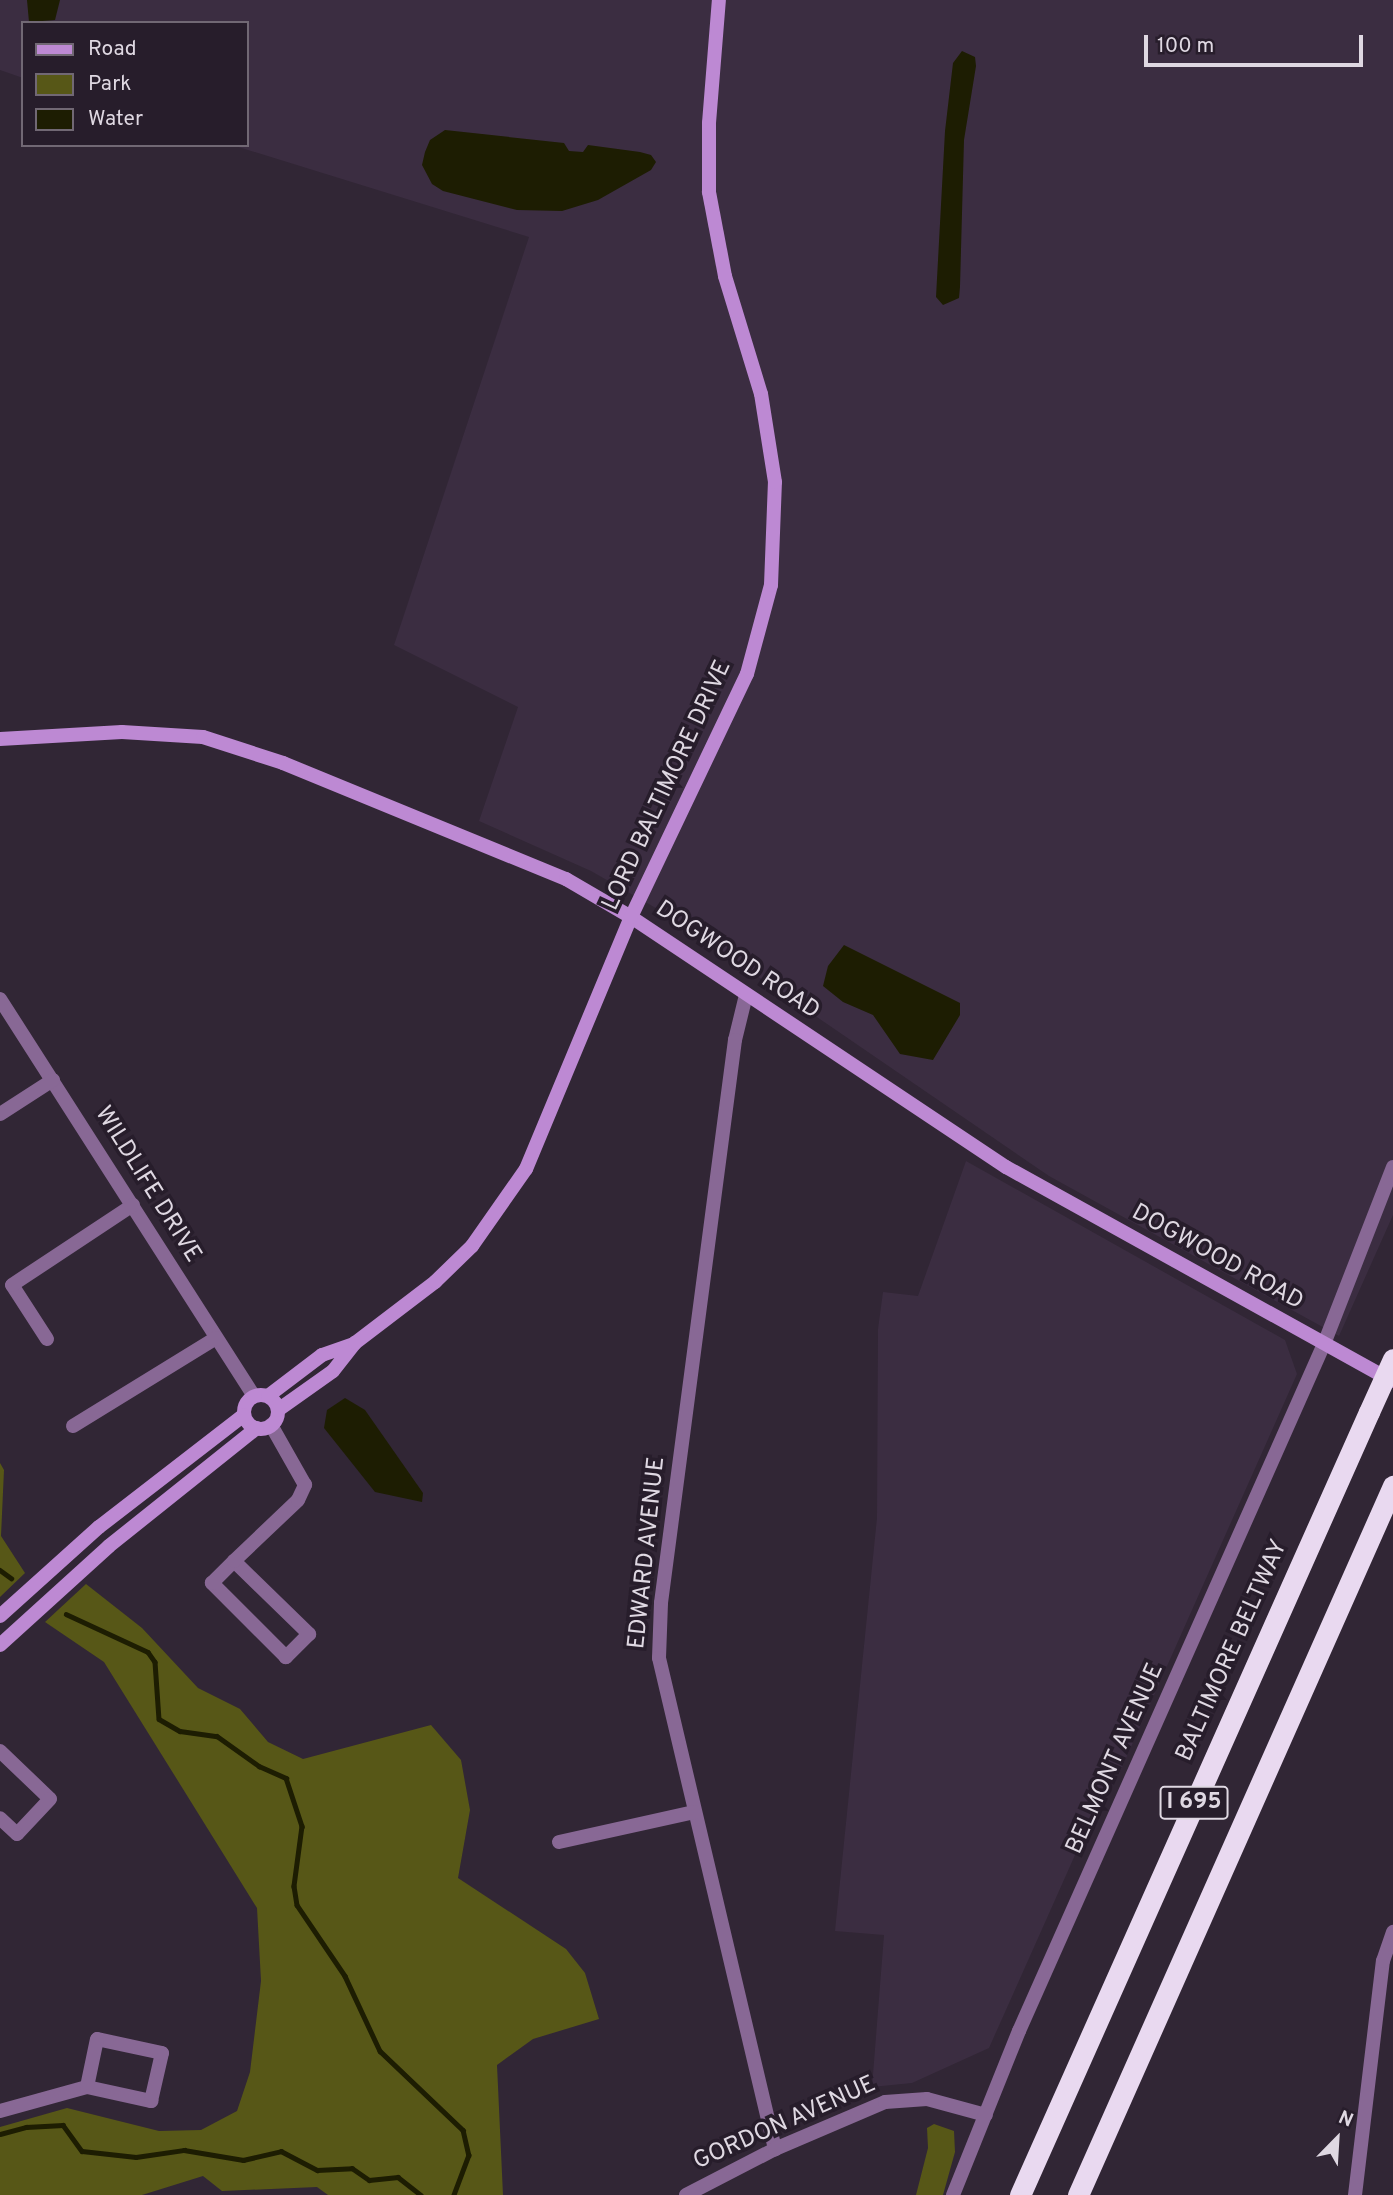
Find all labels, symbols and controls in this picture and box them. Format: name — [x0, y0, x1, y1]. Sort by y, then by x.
legend — [21, 21, 248, 147]
scale bar — [1148, 21, 1367, 65]
text: 100 m — [1157, 33, 1214, 60]
text: Road — [88, 36, 137, 63]
text: Park — [88, 71, 131, 98]
text: Water — [88, 106, 143, 133]
street label: LORD BALTIMORE DRIVE — [597, 656, 739, 916]
street label: DOGWOOD ROAD — [649, 895, 825, 1027]
street label: WILDLIFE DRIVE — [88, 1102, 206, 1268]
street label: DOGWOOD ROAD — [1126, 1199, 1308, 1317]
street label: EDWARD AVENUE — [624, 1455, 672, 1651]
street label: BALTIMORE BELTWAY — [1171, 1536, 1295, 1766]
street label: BELMONT AVENUE — [1061, 1658, 1171, 1860]
road number: I 695 — [1159, 1784, 1229, 1822]
street label: GORDON AVENUE — [689, 2071, 881, 2177]
north arrow — [1302, 2104, 1372, 2174]
text: N — [1334, 2106, 1357, 2134]

